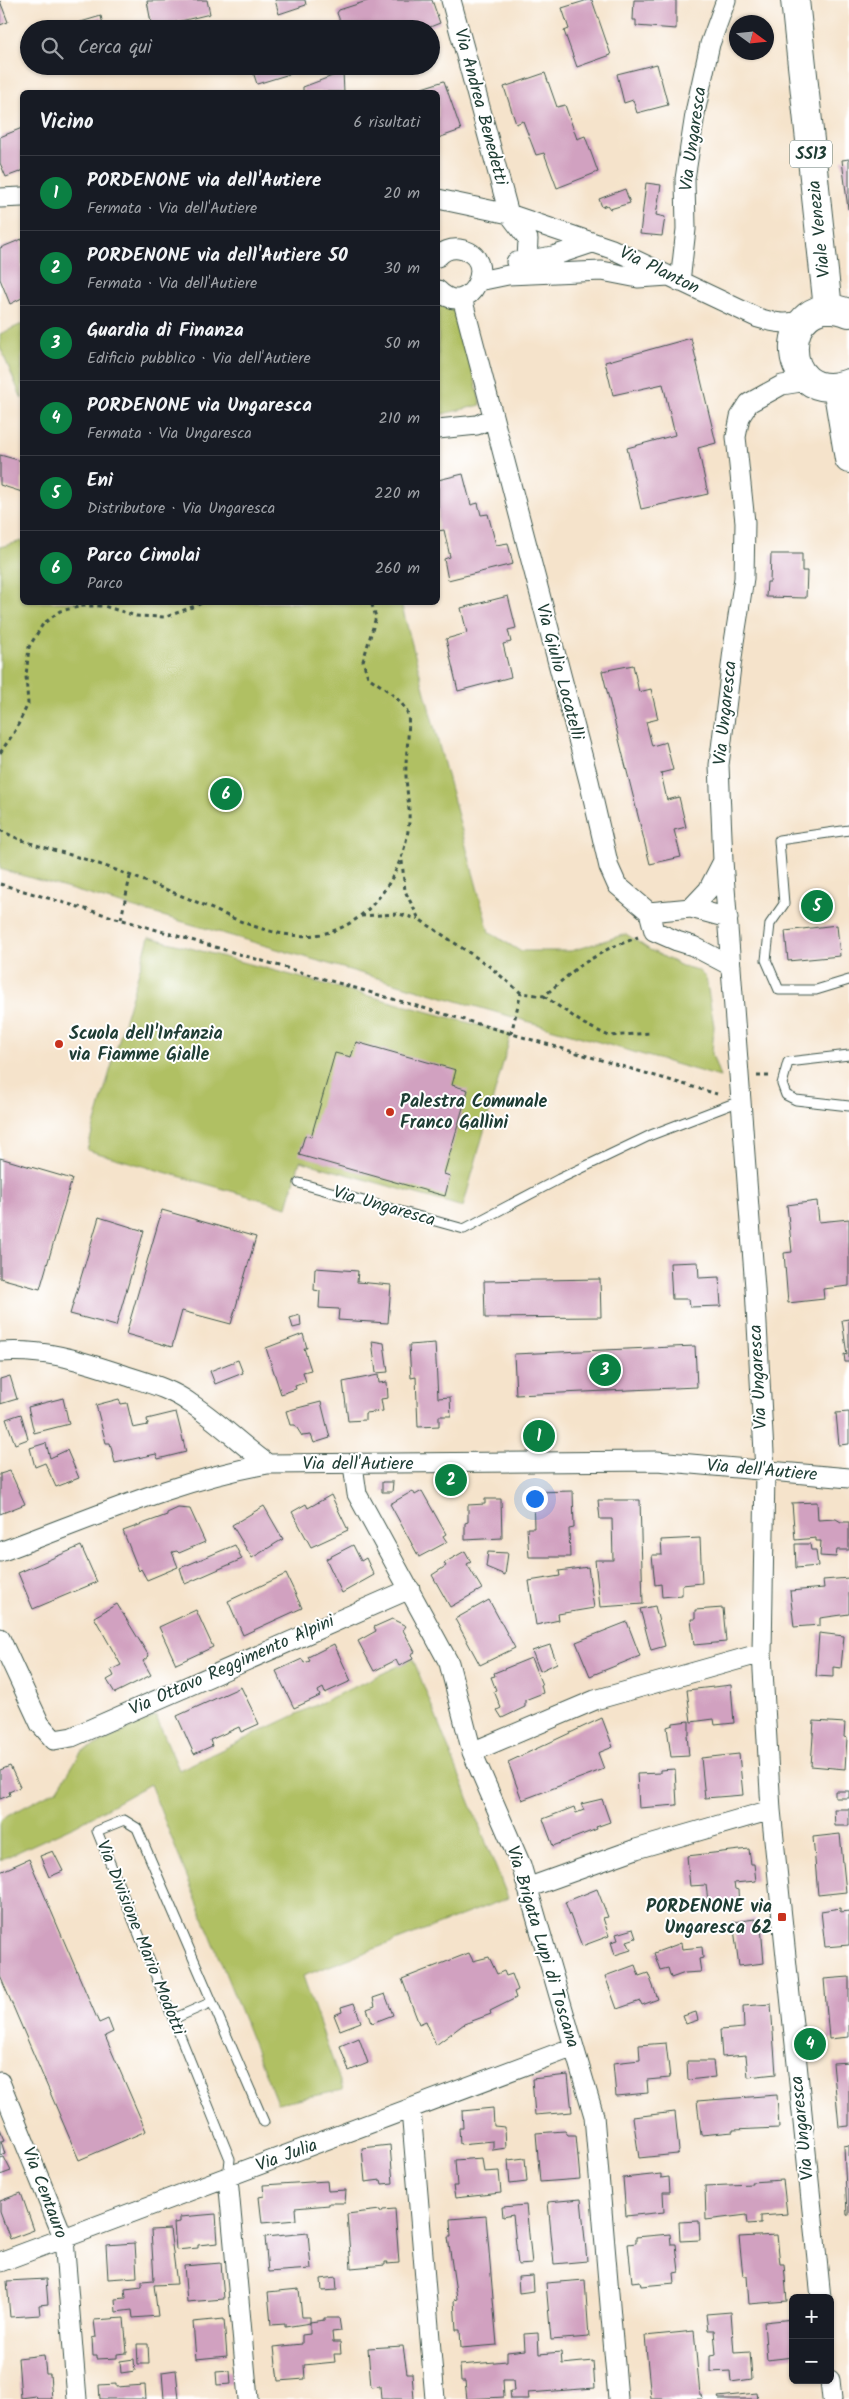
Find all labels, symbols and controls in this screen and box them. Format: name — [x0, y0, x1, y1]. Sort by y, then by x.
north arrow — [729, 15, 774, 60]
search box — [20, 20, 440, 75]
street label: Via Andrea Benedetti — [445, 25, 515, 189]
text: Cerca qui — [78, 33, 152, 63]
icon: search — [38, 34, 66, 62]
street label: Via Ungaresca — [672, 85, 716, 193]
text: Vicino — [40, 106, 94, 139]
text: 6 risultati — [353, 110, 420, 135]
road number: SS13 — [790, 140, 832, 168]
text: PORDENONE via dell'Autiere — [87, 166, 321, 196]
street label: Viale Venezia — [800, 179, 840, 279]
text: 1 — [54, 181, 58, 206]
text: 20 m — [384, 181, 420, 206]
text: Fermata · Via dell'Autiere — [87, 196, 257, 221]
street label: Via Planton — [614, 239, 704, 303]
text: PORDENONE via dell'Autiere 50 — [87, 241, 348, 271]
text: 2 — [51, 256, 61, 281]
text: 30 m — [384, 256, 420, 281]
text: Fermata · Via dell'Autiere — [87, 271, 257, 296]
text: Guardia di Finanza — [87, 316, 244, 346]
text: 3 — [52, 331, 60, 356]
text: 50 m — [384, 331, 420, 356]
text: Edificio pubblico · Via dell'Autiere — [87, 346, 311, 371]
text: PORDENONE via Ungaresca — [87, 391, 312, 421]
text: 4 — [52, 406, 60, 431]
text: 210 m — [379, 406, 420, 431]
text: Fermata · Via Ungaresca — [87, 421, 252, 446]
text: Eni — [87, 466, 113, 496]
text: 5 — [52, 481, 60, 506]
text: 220 m — [374, 481, 420, 506]
text: Distributore · Via Ungaresca — [87, 496, 275, 521]
text: Parco Cimolai — [87, 541, 200, 571]
text: 6 — [52, 556, 60, 581]
text: 260 m — [375, 556, 420, 581]
text: Parco — [87, 571, 123, 596]
street label: Via Giulio Locatelli — [527, 601, 591, 744]
street label: Via Ungaresca — [706, 659, 746, 767]
pin: 6 — [210, 775, 242, 813]
pin: 5 — [801, 887, 833, 925]
place label: Scuola dell'Infanzia via Fiamme Gialle — [69, 1020, 223, 1070]
marker: Scuola dell'Infanzia via Fiamme Gialle — [53, 1038, 65, 1050]
place label: Palestra Comunale Franco Gallini — [400, 1088, 548, 1138]
marker: Palestra Comunale Franco Gallini — [384, 1106, 396, 1118]
street label: Via Ungaresca — [330, 1179, 438, 1235]
street label: Via Ungaresca — [742, 1324, 776, 1430]
pin: 3 — [589, 1351, 621, 1389]
pin: 1 — [523, 1417, 555, 1455]
street label: Via dell'Autiere — [302, 1450, 414, 1479]
street label: Via dell'Autiere — [705, 1452, 819, 1490]
pin: 2 — [435, 1461, 467, 1499]
your location — [522, 1486, 548, 1512]
street label: Via Ottavo Reggimento Alpini — [125, 1607, 340, 1724]
street label: Via Divisione Mario Modotti — [88, 1836, 193, 2041]
street label: Via Brigata Lupi di Toscana — [497, 1842, 587, 2052]
place label: PORDENONE via Ungaresca 62 — [646, 1893, 772, 1943]
marker: PORDENONE via Ungaresca 62 — [776, 1911, 788, 1923]
pin: 4 — [794, 2025, 826, 2063]
street label: Via Ungaresca — [783, 2074, 823, 2182]
street label: Via Julia — [252, 2131, 322, 2181]
street label: Via Centauro — [13, 2143, 75, 2243]
map controls — [789, 2294, 834, 2384]
button: + — [789, 2294, 834, 2339]
button: − — [789, 2339, 834, 2384]

